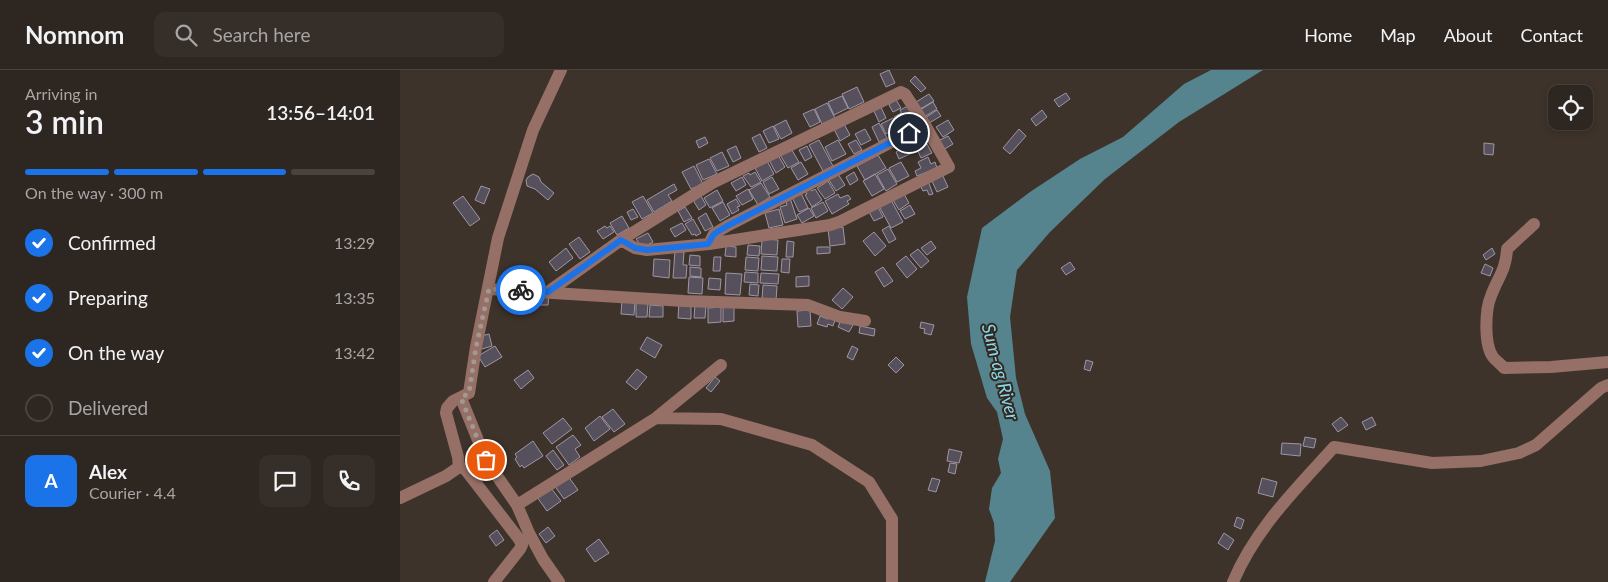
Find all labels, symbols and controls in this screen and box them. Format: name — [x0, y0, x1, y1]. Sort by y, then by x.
search box — [154, 12, 504, 57]
text: Nomnom — [25, 20, 124, 49]
icon: search — [172, 21, 200, 49]
text: Search here — [212, 23, 310, 46]
text: Home — [1304, 24, 1352, 46]
text: Map — [1380, 24, 1416, 46]
text: About — [1444, 24, 1493, 46]
text: Contact — [1521, 24, 1583, 46]
text: Arriving in — [25, 84, 98, 103]
map controls — [1548, 85, 1593, 130]
button: locate — [1548, 85, 1593, 130]
text: 13:56–14:01 — [266, 101, 375, 124]
text: 3 min — [25, 102, 104, 141]
pin — [888, 112, 930, 154]
icon: home — [895, 119, 923, 147]
text: On the way · 300 m — [25, 183, 163, 202]
icon: check — [25, 229, 53, 257]
text: Confirmed — [68, 231, 156, 254]
text: 13:29 — [334, 233, 375, 252]
courier — [496, 265, 546, 315]
icon: bike — [507, 276, 535, 304]
icon: check — [25, 284, 53, 312]
text: Preparing — [68, 286, 148, 309]
text: 13:35 — [334, 288, 375, 307]
water label: Sum-ag River — [978, 321, 1025, 423]
icon: check — [25, 339, 53, 367]
text: On the way — [68, 341, 164, 364]
text: 13:42 — [334, 343, 375, 362]
text: Delivered — [68, 396, 148, 419]
pin — [465, 439, 507, 481]
icon: bag — [472, 446, 500, 474]
button: chat — [259, 455, 311, 507]
button: phone — [323, 455, 375, 507]
text: Alex — [89, 460, 127, 483]
text: A — [44, 469, 58, 492]
text: Courier · 4.4 — [89, 483, 176, 502]

